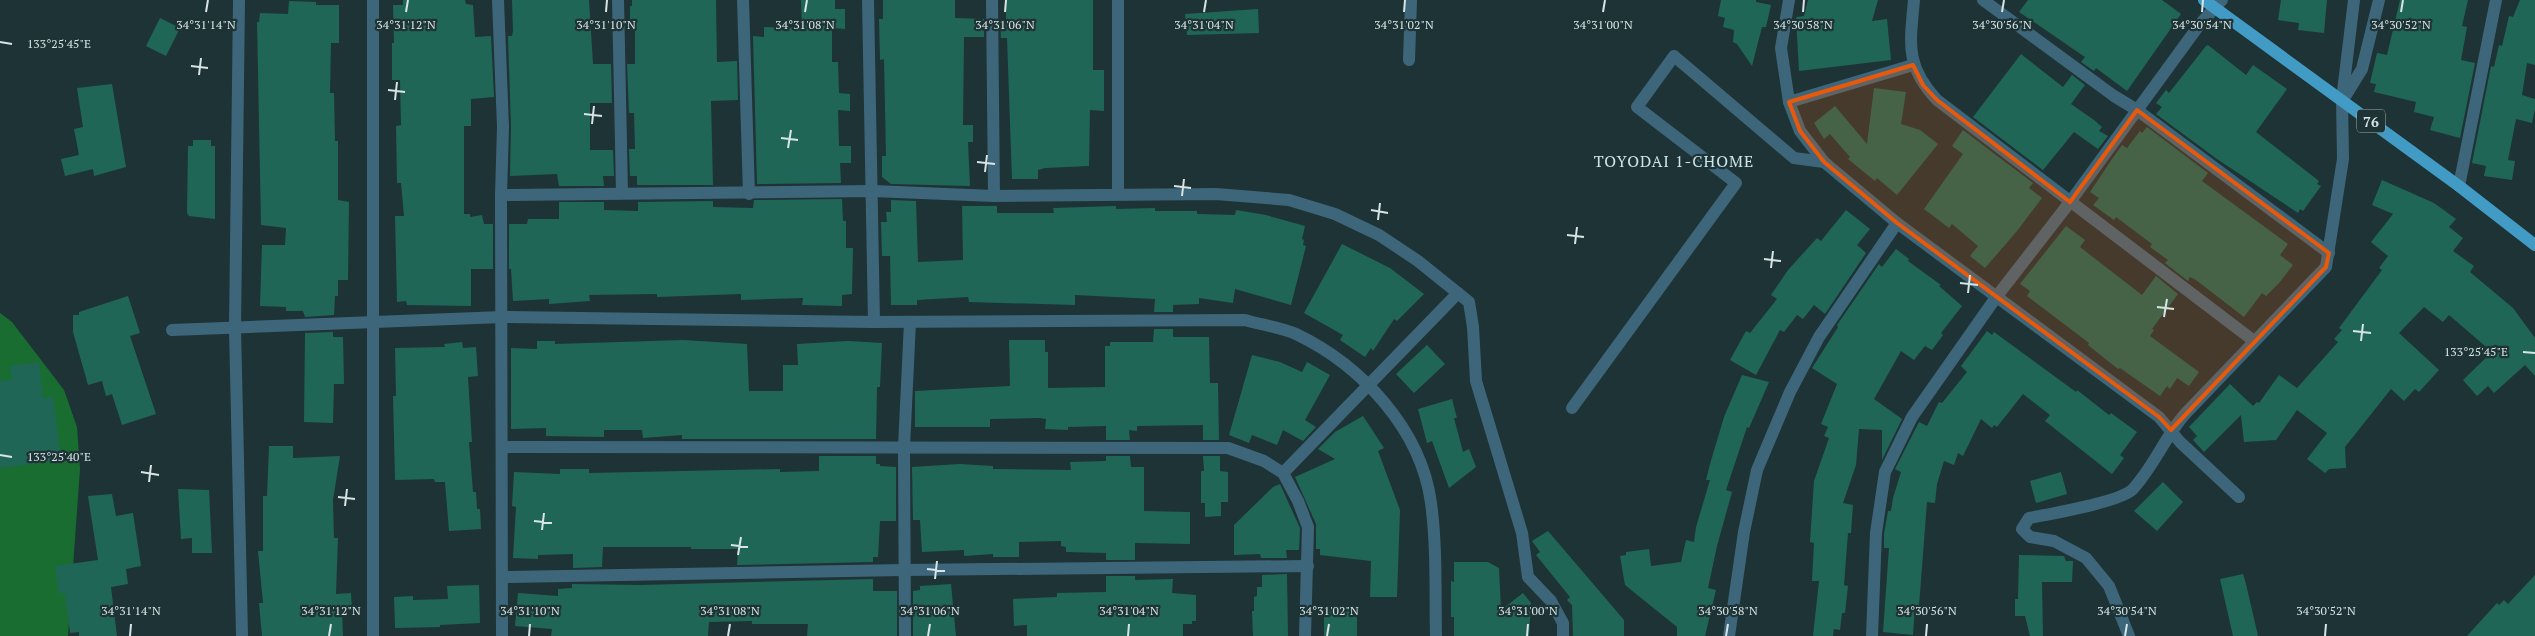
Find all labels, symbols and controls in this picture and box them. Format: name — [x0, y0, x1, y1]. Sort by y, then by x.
text: 34°31'14"N — [176, 17, 236, 32]
text: 34°31'12"N — [376, 17, 436, 32]
text: 34°31'10"N — [576, 17, 636, 32]
text: 34°31'08"N — [775, 17, 835, 32]
text: 34°31'06"N — [975, 17, 1035, 32]
text: 34°31'04"N — [1174, 17, 1234, 32]
text: 34°31'02"N — [1374, 17, 1434, 32]
text: 34°31'00"N — [1573, 17, 1633, 32]
text: 34°30'58"N — [1773, 17, 1833, 32]
text: 34°30'56"N — [1972, 17, 2032, 32]
text: 34°30'54"N — [2172, 17, 2232, 32]
text: 34°30'52"N — [2371, 17, 2431, 32]
text: 133°25'45"E — [27, 36, 91, 51]
road number: 76 — [2357, 110, 2385, 132]
district label: TOYODAI 1-CHOME — [1594, 150, 1754, 172]
text: 133°25'45"E — [2444, 344, 2508, 359]
text: 133°25'40"E — [27, 449, 91, 464]
text: 34°31'14"N — [101, 603, 161, 618]
text: 34°31'12"N — [301, 603, 361, 618]
text: 34°31'10"N — [500, 603, 560, 618]
text: 34°31'08"N — [700, 603, 760, 618]
text: 34°31'06"N — [900, 603, 960, 618]
text: 34°31'04"N — [1099, 603, 1159, 618]
text: 34°31'02"N — [1299, 603, 1359, 618]
text: 34°31'00"N — [1498, 603, 1558, 618]
text: 34°30'58"N — [1698, 603, 1758, 618]
text: 34°30'56"N — [1897, 603, 1957, 618]
text: 34°30'54"N — [2097, 603, 2157, 618]
text: 34°30'52"N — [2296, 603, 2356, 618]

